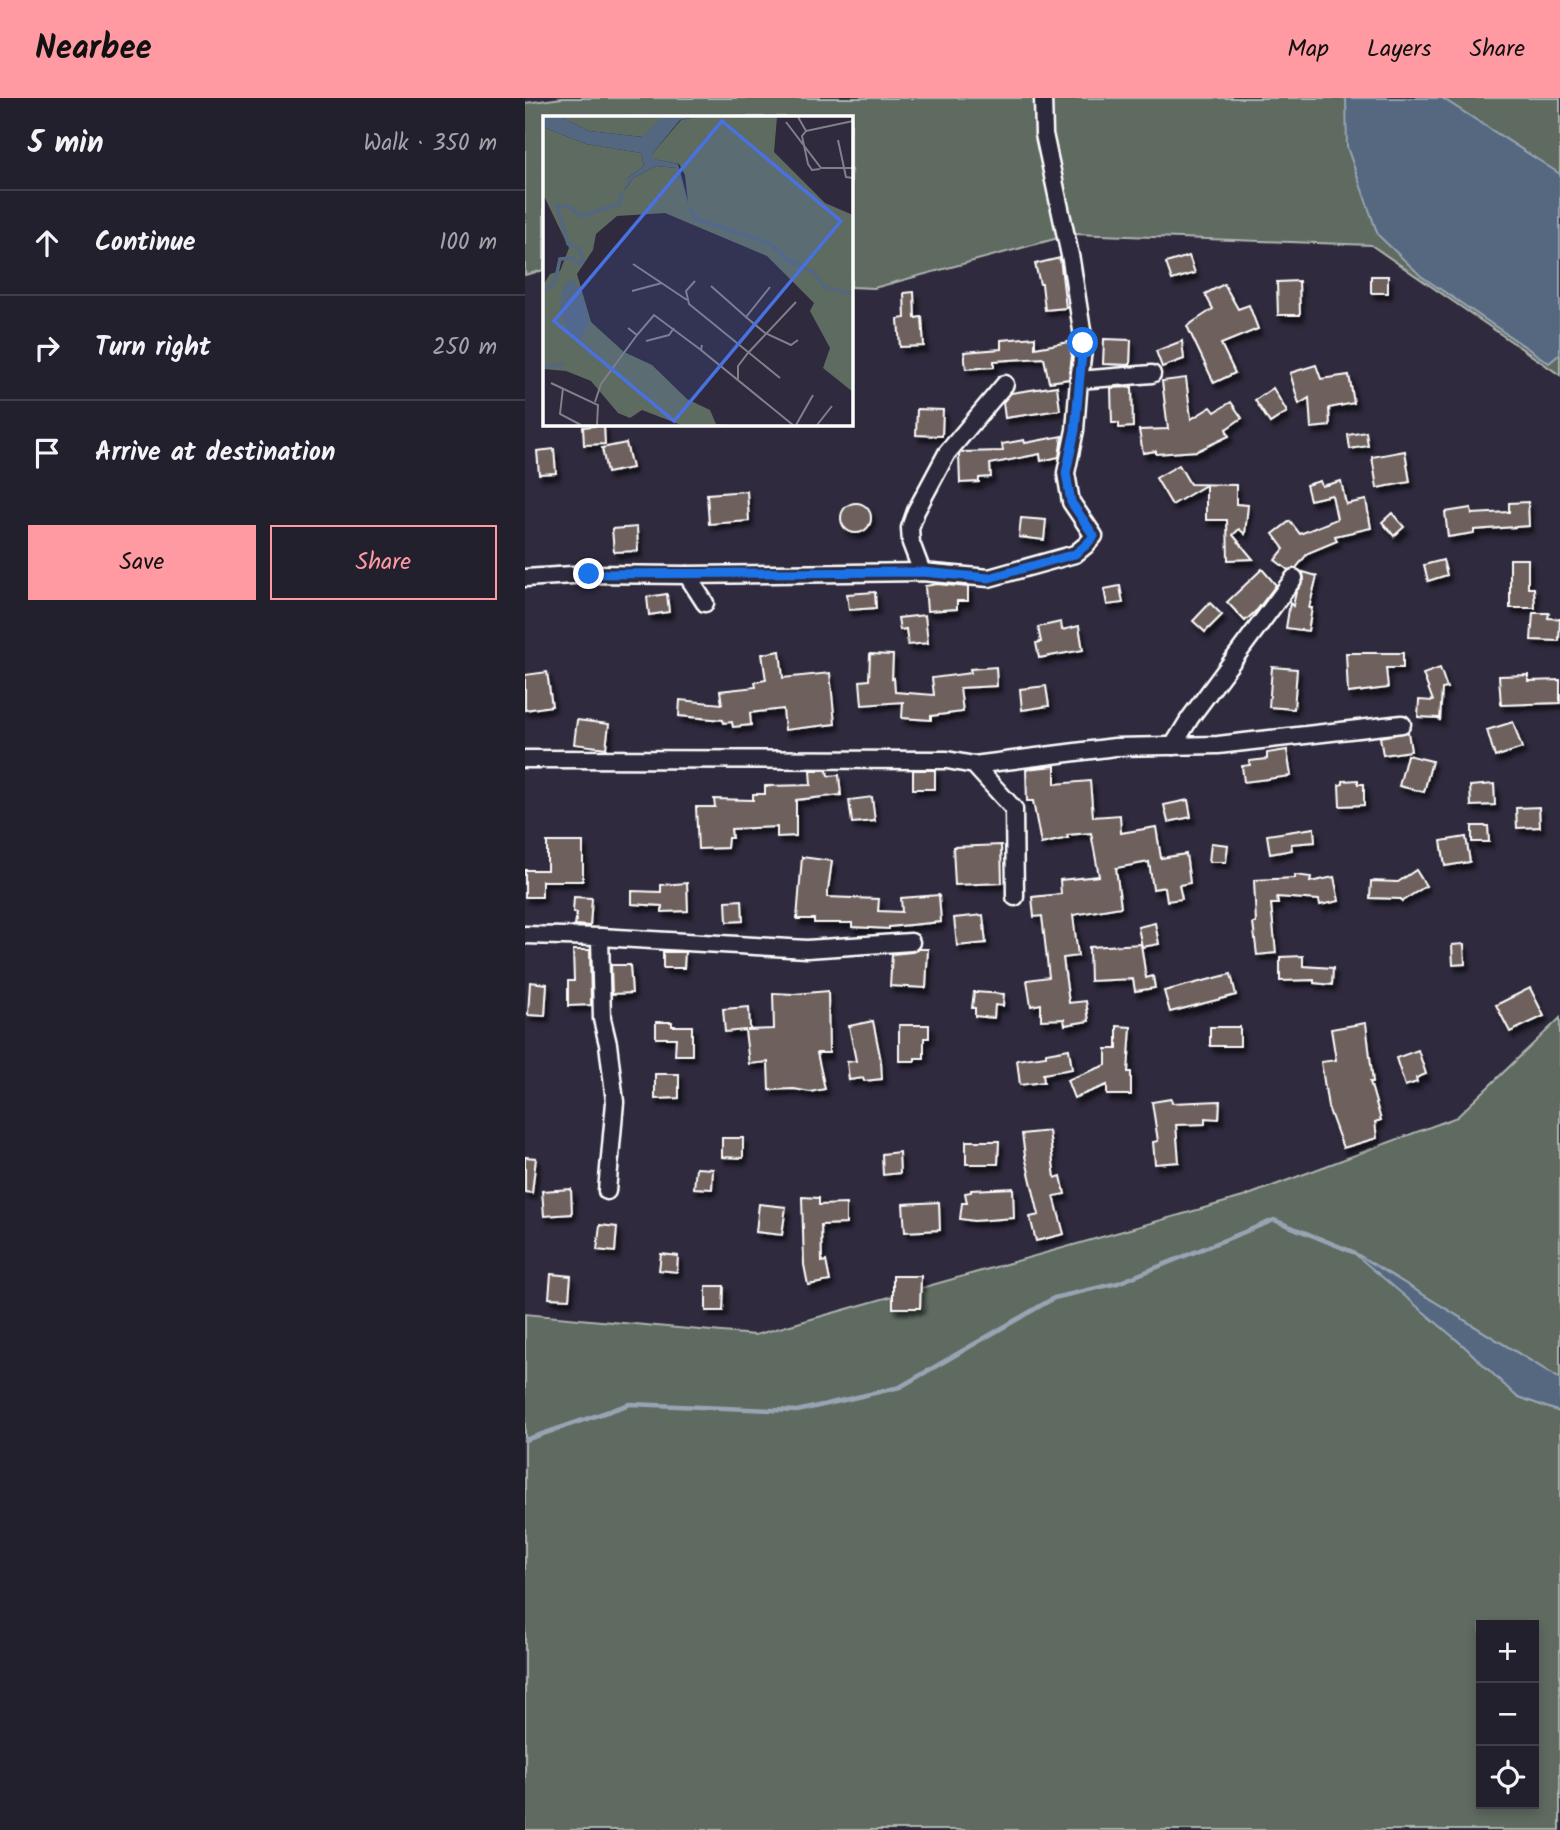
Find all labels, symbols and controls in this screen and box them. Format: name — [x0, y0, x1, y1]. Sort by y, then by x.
text: Nearbee — [35, 23, 152, 76]
text: Map — [1287, 30, 1329, 69]
text: Layers — [1367, 30, 1431, 69]
text: Share — [1469, 30, 1525, 69]
inset map — [543, 116, 852, 425]
text: 5 min — [28, 120, 104, 168]
text: Walk · 350 m — [363, 126, 497, 162]
text: Continue — [95, 222, 196, 264]
icon: ahead — [28, 224, 66, 262]
text: 100 m — [439, 225, 497, 261]
text: Turn right — [95, 327, 211, 369]
route start — [1067, 327, 1098, 358]
icon: right — [28, 329, 66, 367]
text: 250 m — [432, 330, 497, 366]
text: Arrive at destination — [95, 432, 335, 474]
icon: arrive — [28, 434, 66, 472]
button: Save — [28, 525, 256, 600]
button: Share — [270, 525, 497, 600]
route end — [573, 558, 604, 589]
map controls — [1476, 1620, 1539, 1809]
button: + — [1476, 1620, 1539, 1683]
button: − — [1476, 1683, 1539, 1746]
button: locate — [1476, 1746, 1539, 1809]

